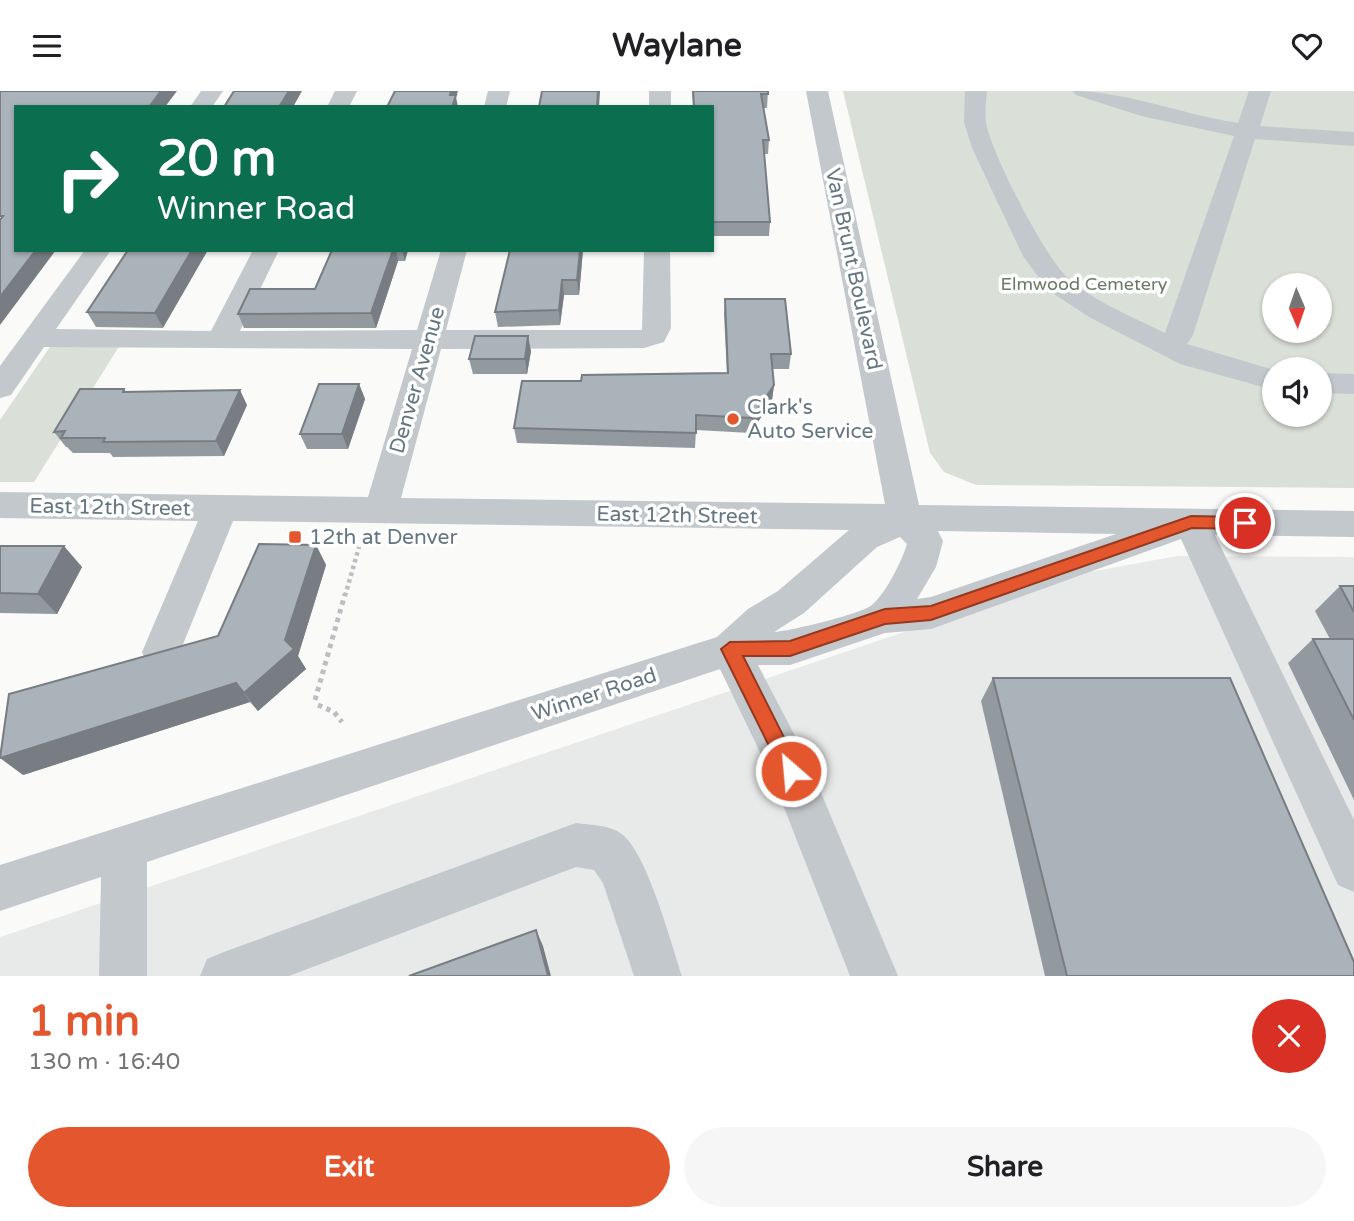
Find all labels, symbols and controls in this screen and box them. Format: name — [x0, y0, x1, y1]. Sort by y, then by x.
icon: menu — [28, 27, 66, 65]
text: Waylane — [612, 27, 742, 65]
icon: heart — [1288, 27, 1326, 65]
text: 20 m — [157, 130, 276, 189]
icon: right — [42, 133, 133, 224]
street label: Van Brunt Boulevard — [820, 166, 887, 372]
text: Winner Road — [157, 190, 355, 228]
park label: Elmwood Cemetery — [1000, 273, 1168, 295]
north arrow — [1262, 273, 1332, 343]
map controls — [1262, 273, 1332, 427]
street label: Denver Avenue — [385, 304, 450, 456]
button: sound — [1262, 357, 1332, 427]
place label: Clark's Auto Service — [747, 395, 874, 444]
marker: Clark's Auto Service — [725, 411, 741, 427]
pin — [1215, 493, 1275, 553]
street label: East 12th Street — [29, 494, 191, 521]
street label: East 12th Street — [596, 502, 758, 529]
icon: arrive — [1226, 504, 1264, 542]
place label: 12th at Denver — [309, 525, 457, 550]
marker: 12th at Denver — [287, 529, 303, 545]
street label: Winner Road — [528, 663, 660, 726]
position arrow — [754, 734, 828, 808]
text: 1 min — [28, 996, 140, 1047]
button: close — [1252, 999, 1326, 1073]
text: 130 m · 16:40 — [28, 1048, 180, 1076]
button: Exit — [28, 1127, 670, 1207]
button: Share — [684, 1127, 1326, 1207]

